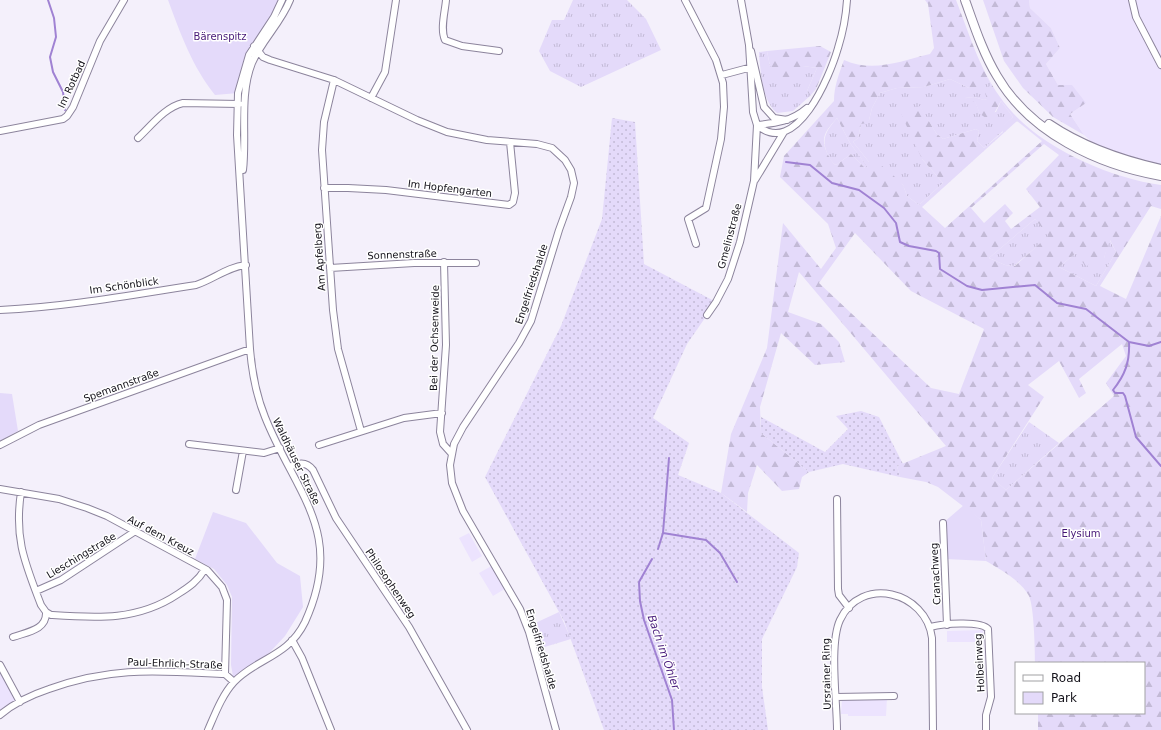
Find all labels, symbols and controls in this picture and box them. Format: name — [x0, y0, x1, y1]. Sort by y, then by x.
park label: Bärenspitz — [194, 31, 246, 42]
street label: Im Rotbad — [56, 59, 87, 110]
street label: Im Hopfengarten — [407, 178, 493, 199]
street label: Gmelinstraße — [715, 202, 744, 270]
street label: Am Apfelberg — [312, 223, 327, 291]
street label: Engelfriedshalde — [513, 243, 550, 326]
street label: Sonnenstraße — [367, 248, 437, 261]
street label: Im Schönblick — [89, 275, 160, 296]
street label: Bei der Ochsenweide — [428, 285, 441, 391]
street label: Spemannstraße — [82, 367, 160, 404]
street label: Waldhäuser Straße — [271, 416, 322, 506]
street label: Auf dem Kreuz — [126, 513, 196, 558]
park label: Elysium — [1061, 528, 1101, 539]
street label: Lieschingstraße — [45, 530, 118, 580]
street label: Cranachweg — [928, 543, 943, 605]
street label: Philosophenweg — [363, 547, 418, 620]
street label: Engelfriedshalde — [524, 607, 559, 691]
water label: Bach im Öhler — [645, 613, 683, 693]
street label: Holbeinweg — [972, 633, 987, 693]
street label: Ursrainer Ring — [820, 638, 833, 710]
street label: Paul-Ehrlich-Straße — [127, 656, 223, 671]
legend — [1015, 662, 1145, 714]
text: Road — [1051, 671, 1081, 685]
text: Park — [1051, 691, 1077, 705]

